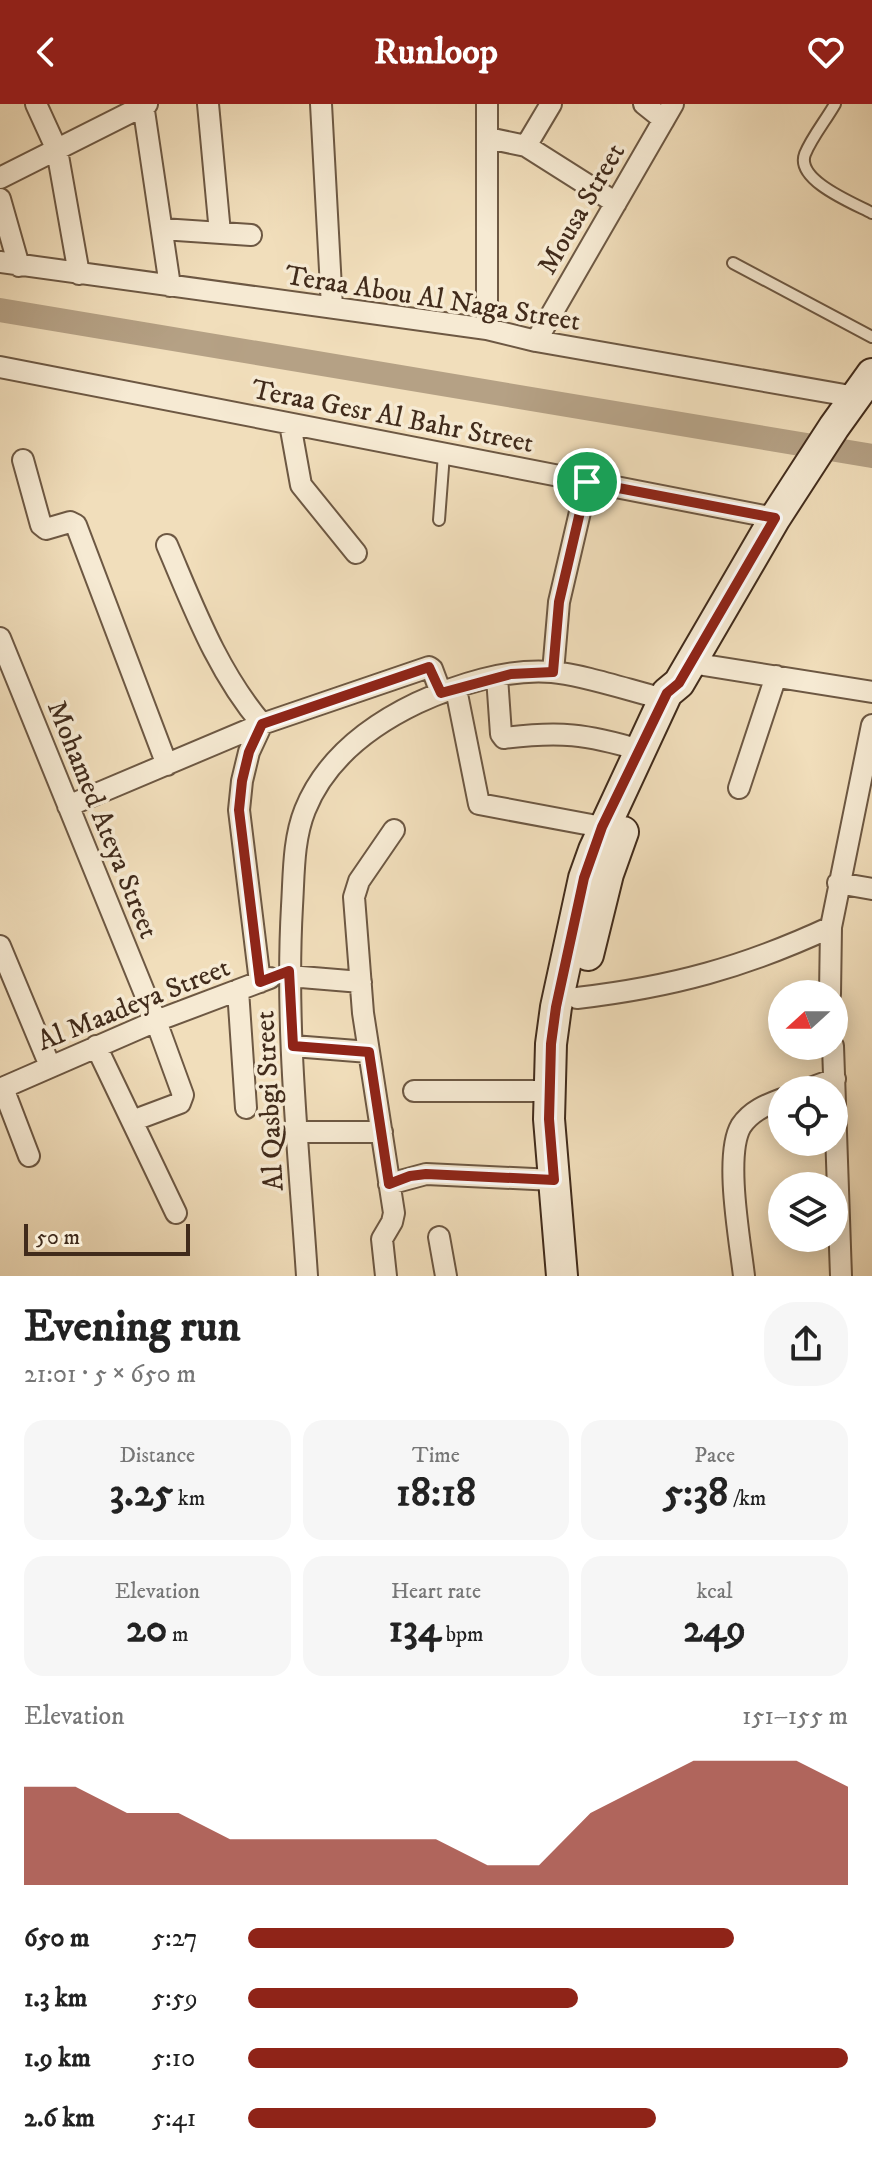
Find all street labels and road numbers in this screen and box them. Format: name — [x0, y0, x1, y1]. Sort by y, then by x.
street label: Mousa Street — [530, 137, 633, 281]
street label: Teraa Abou Al Naga Street — [283, 258, 583, 339]
street label: Teraa Gesr Al Bahr Street — [249, 372, 537, 461]
street label: Mohamed Ateya Street — [39, 695, 166, 944]
street label: Al Maadeya Street — [32, 950, 235, 1059]
street label: Al Qasbgi Street — [247, 1010, 292, 1192]

